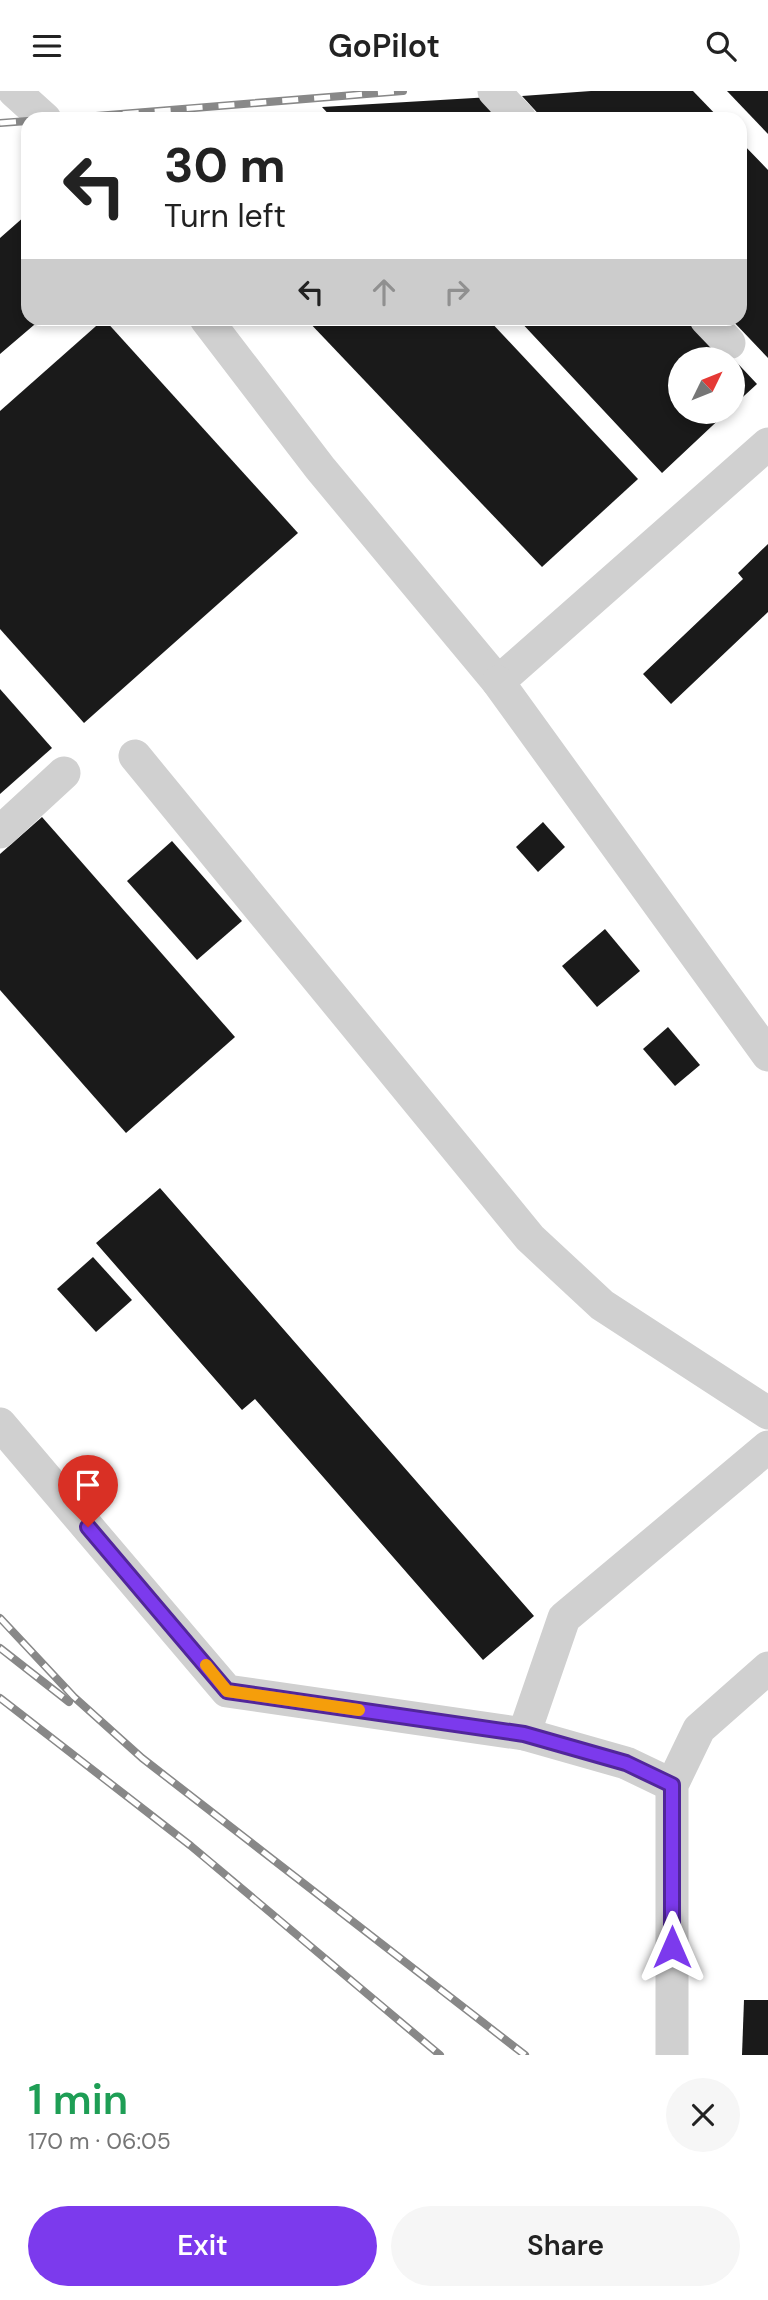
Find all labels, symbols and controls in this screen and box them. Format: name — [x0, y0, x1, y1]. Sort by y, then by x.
text: GoPilot — [328, 25, 440, 67]
icon: menu — [28, 27, 66, 65]
icon: search — [702, 27, 740, 65]
text: 30 m — [164, 133, 286, 197]
icon: left — [49, 140, 140, 231]
text: Turn left — [164, 195, 286, 237]
icon: left — [292, 273, 330, 311]
icon: ahead — [365, 273, 403, 311]
icon: right — [438, 273, 476, 311]
north arrow — [668, 347, 746, 423]
map controls — [668, 347, 745, 424]
pin — [58, 1455, 118, 1527]
icon: arrive — [69, 1466, 107, 1504]
position arrow — [635, 1910, 709, 1984]
text: 1 min — [28, 2072, 128, 2127]
button: close — [666, 2078, 740, 2152]
text: 170 m · 06:05 — [28, 2126, 171, 2156]
button: Exit — [28, 2206, 377, 2286]
button: Share — [391, 2206, 740, 2286]

